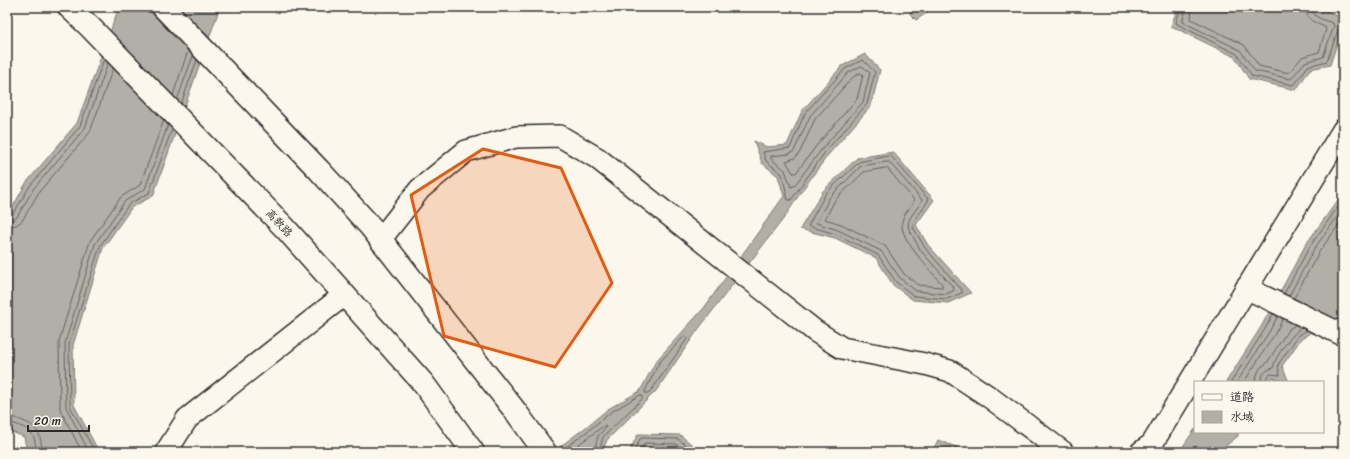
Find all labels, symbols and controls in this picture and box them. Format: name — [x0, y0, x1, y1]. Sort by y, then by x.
street label: 高教路 — [261, 204, 297, 242]
legend — [1194, 381, 1324, 433]
text: 道路 — [1230, 386, 1254, 408]
text: 水域 — [1230, 406, 1254, 428]
scale bar — [28, 407, 89, 433]
text: 20 m — [34, 410, 61, 432]

